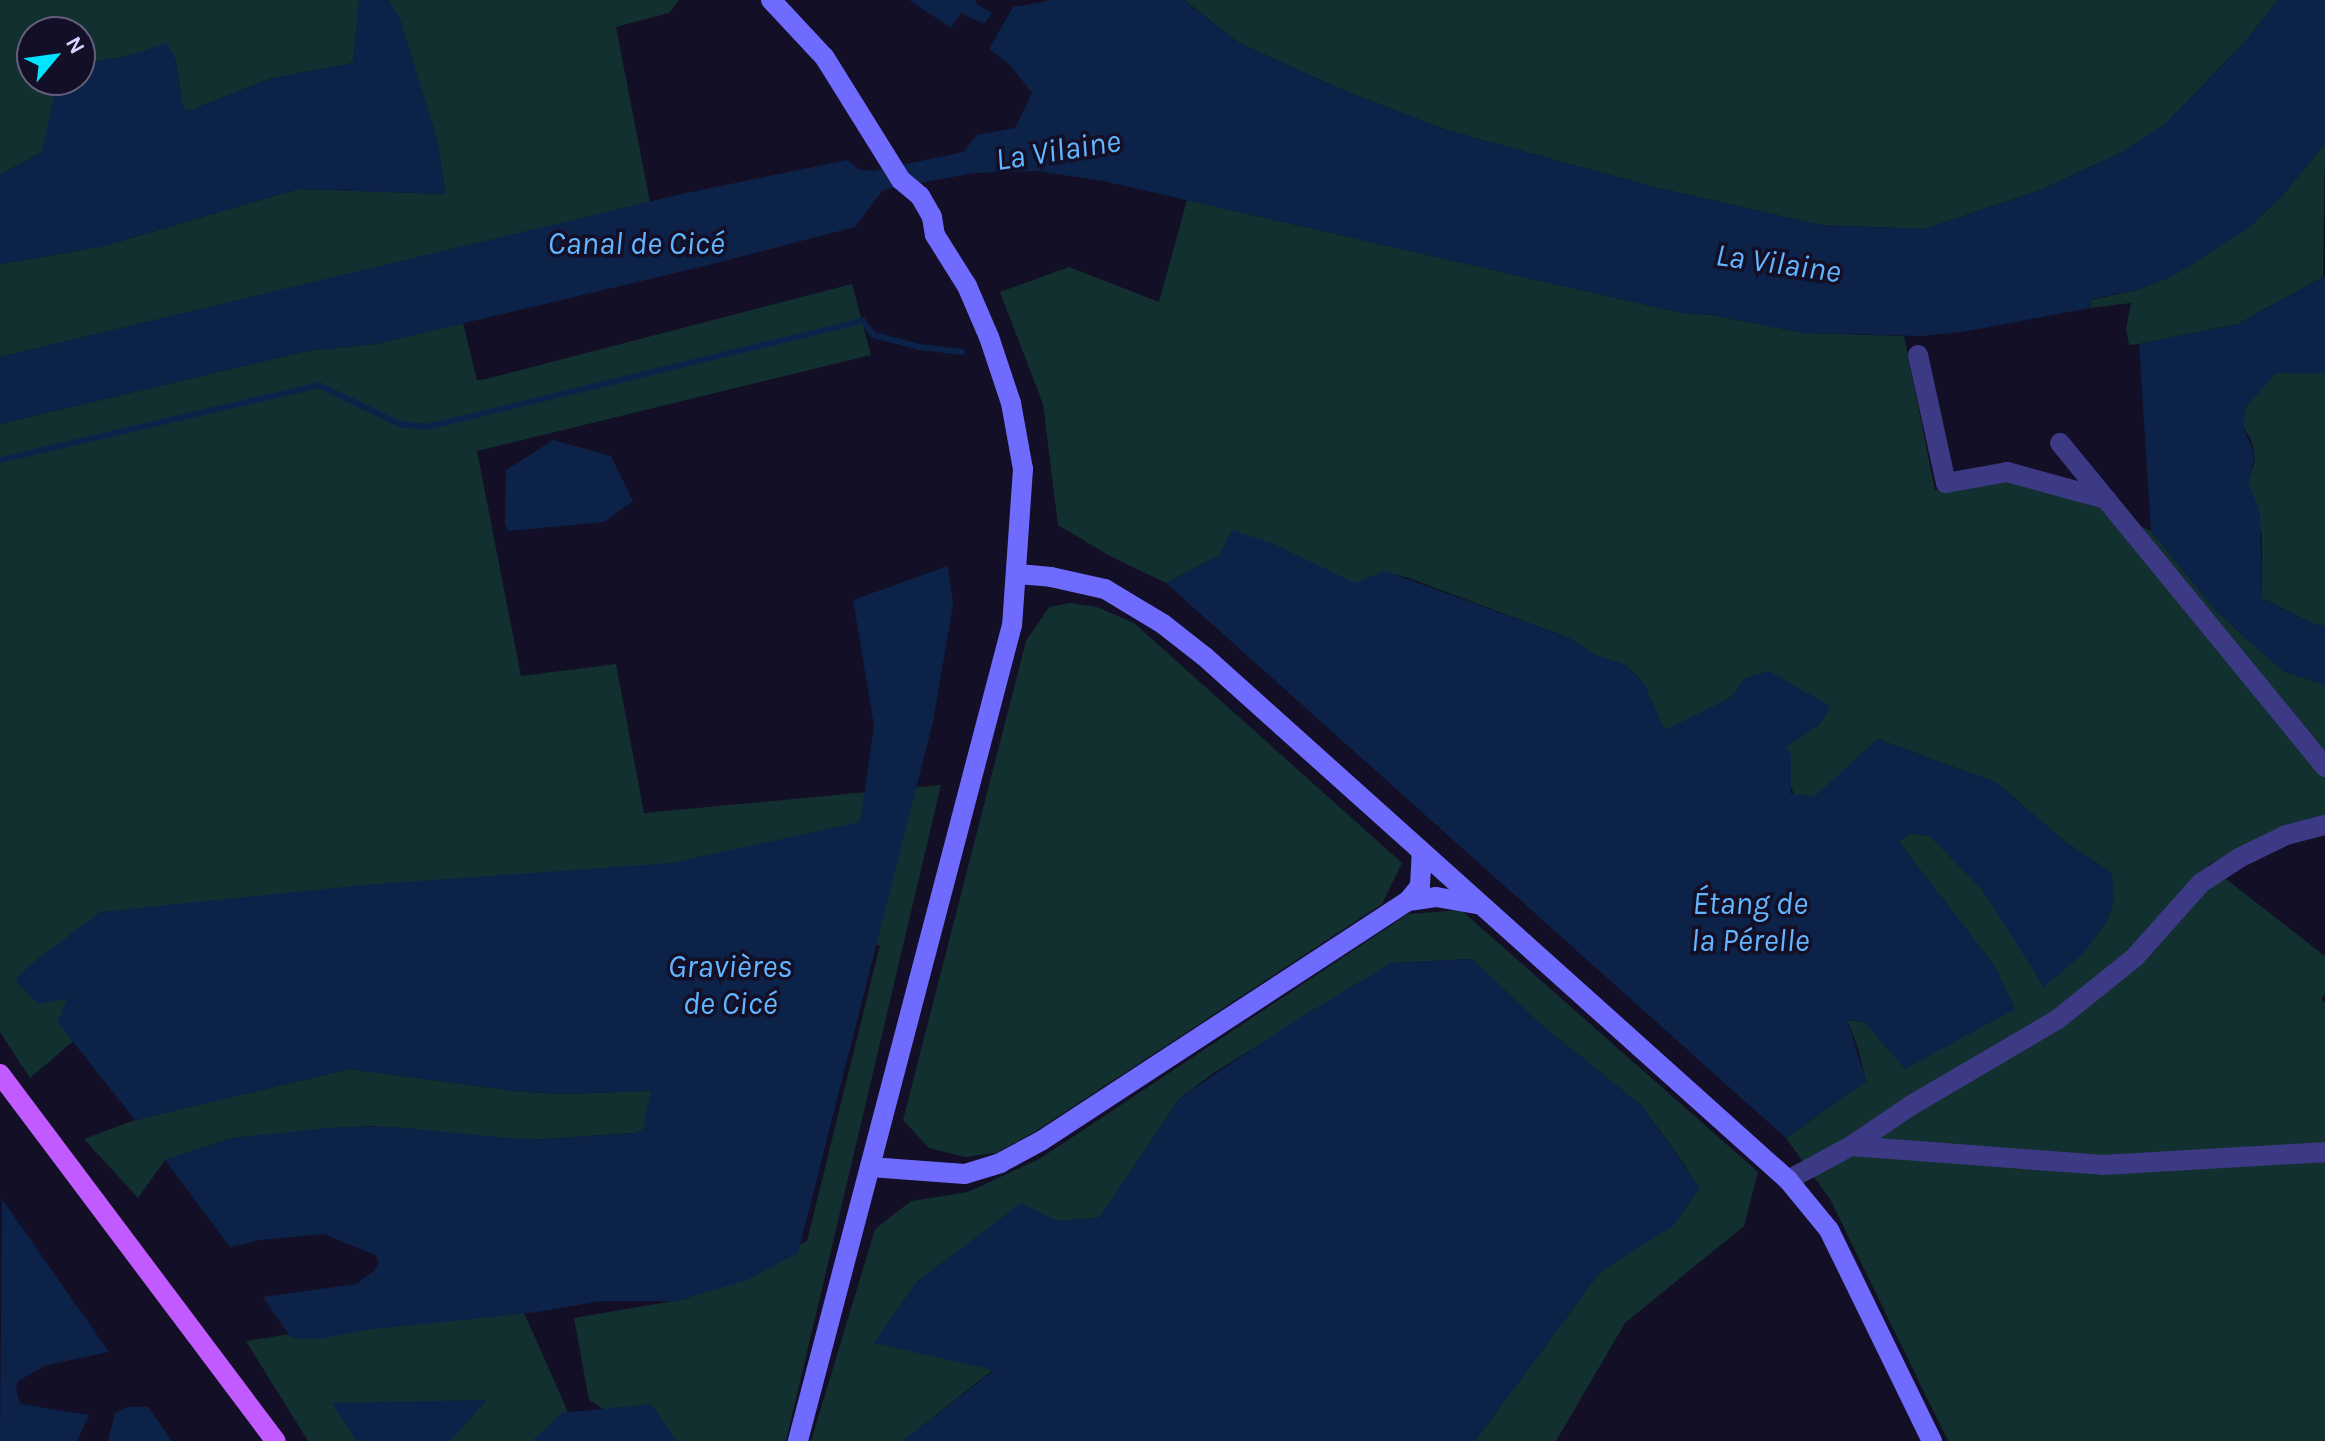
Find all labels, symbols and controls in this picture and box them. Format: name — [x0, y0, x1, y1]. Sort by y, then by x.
north arrow — [16, 16, 96, 96]
text: N — [60, 32, 90, 59]
water label: La Vilaine — [993, 122, 1123, 180]
water label: Canal de Cicé — [548, 225, 724, 263]
water label: La Vilaine — [1713, 236, 1843, 292]
water label: Étang de la Pérelle — [1691, 886, 1809, 961]
water label: Gravières de Cicé — [668, 949, 792, 1024]

